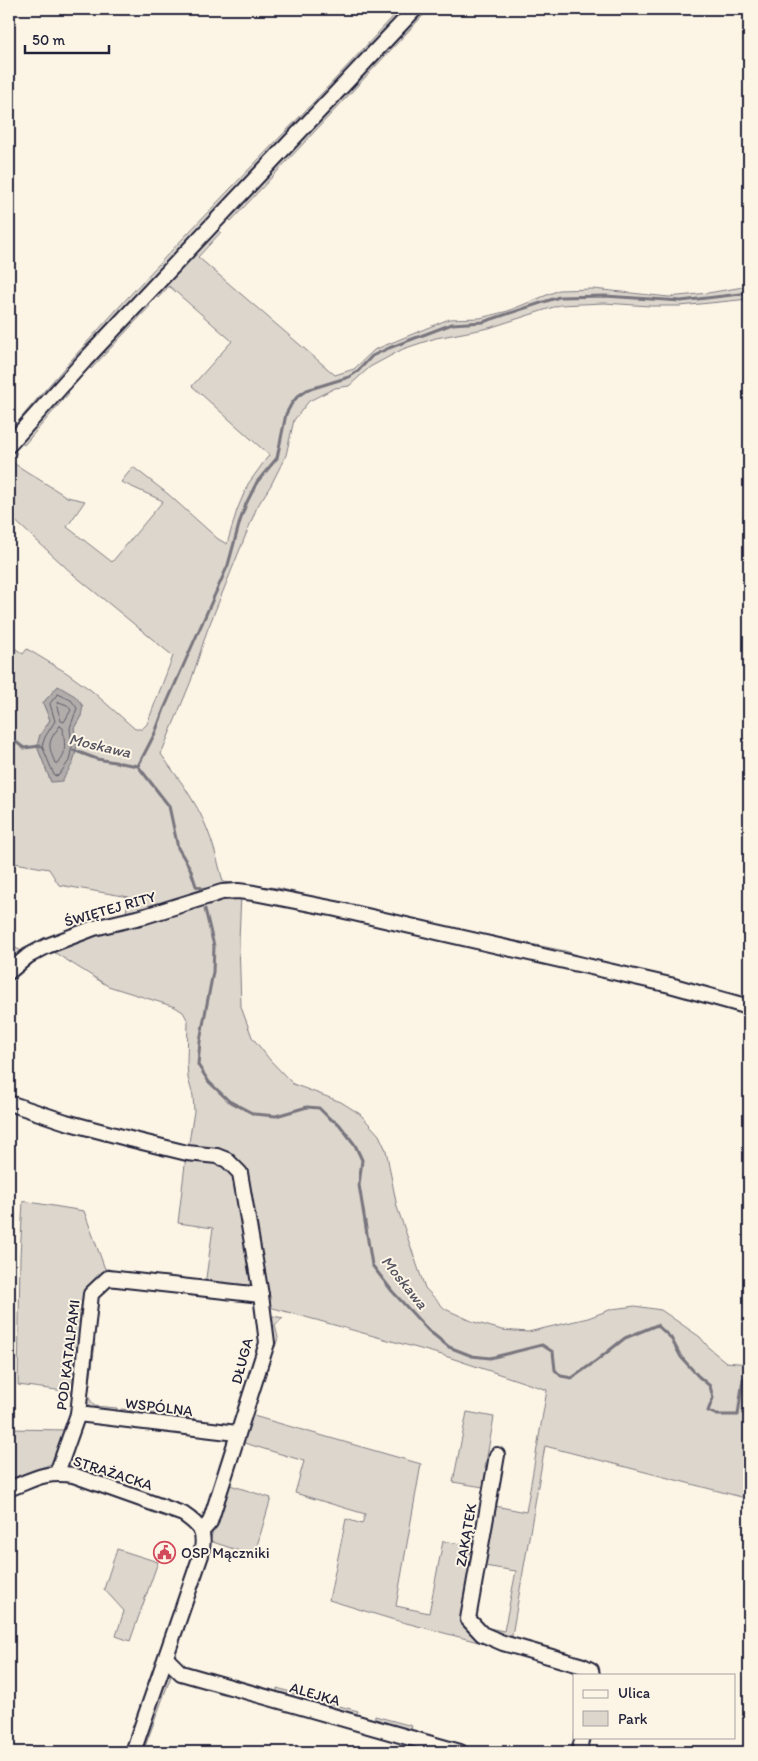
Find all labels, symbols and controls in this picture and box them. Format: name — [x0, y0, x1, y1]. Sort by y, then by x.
scale bar — [25, 22, 109, 54]
text: 50 m — [32, 31, 65, 49]
water label: Moskawa — [67, 729, 133, 762]
street label: ŚWIĘTEJ RITY — [62, 887, 158, 931]
water label: Moskawa — [377, 1252, 432, 1313]
street label: POD KATALPAMI — [52, 1299, 84, 1411]
street label: DŁUGA — [227, 1335, 257, 1386]
street label: WSPÓLNA — [124, 1394, 194, 1420]
street label: STRAŻACKA — [71, 1452, 155, 1494]
street label: ZAKĄTEK — [452, 1502, 480, 1568]
public building icon: OSP Mączniki — [153, 1541, 177, 1565]
place label: OSP Mączniki — [181, 1544, 270, 1562]
legend — [573, 1674, 736, 1738]
street label: ALEJKA — [288, 1678, 343, 1710]
text: Ulica — [618, 1684, 651, 1702]
text: Park — [618, 1710, 648, 1728]

